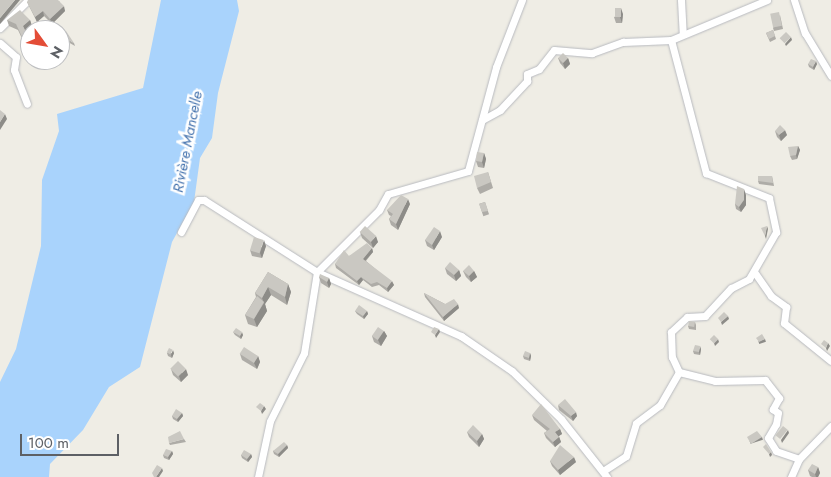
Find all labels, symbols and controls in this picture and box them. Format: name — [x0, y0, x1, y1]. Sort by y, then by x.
north arrow — [20, 20, 70, 70]
text: N — [45, 42, 68, 62]
water label: Rivière Mancelle — [169, 90, 207, 194]
scale bar — [22, 424, 121, 456]
text: 100 m — [28, 432, 69, 454]

